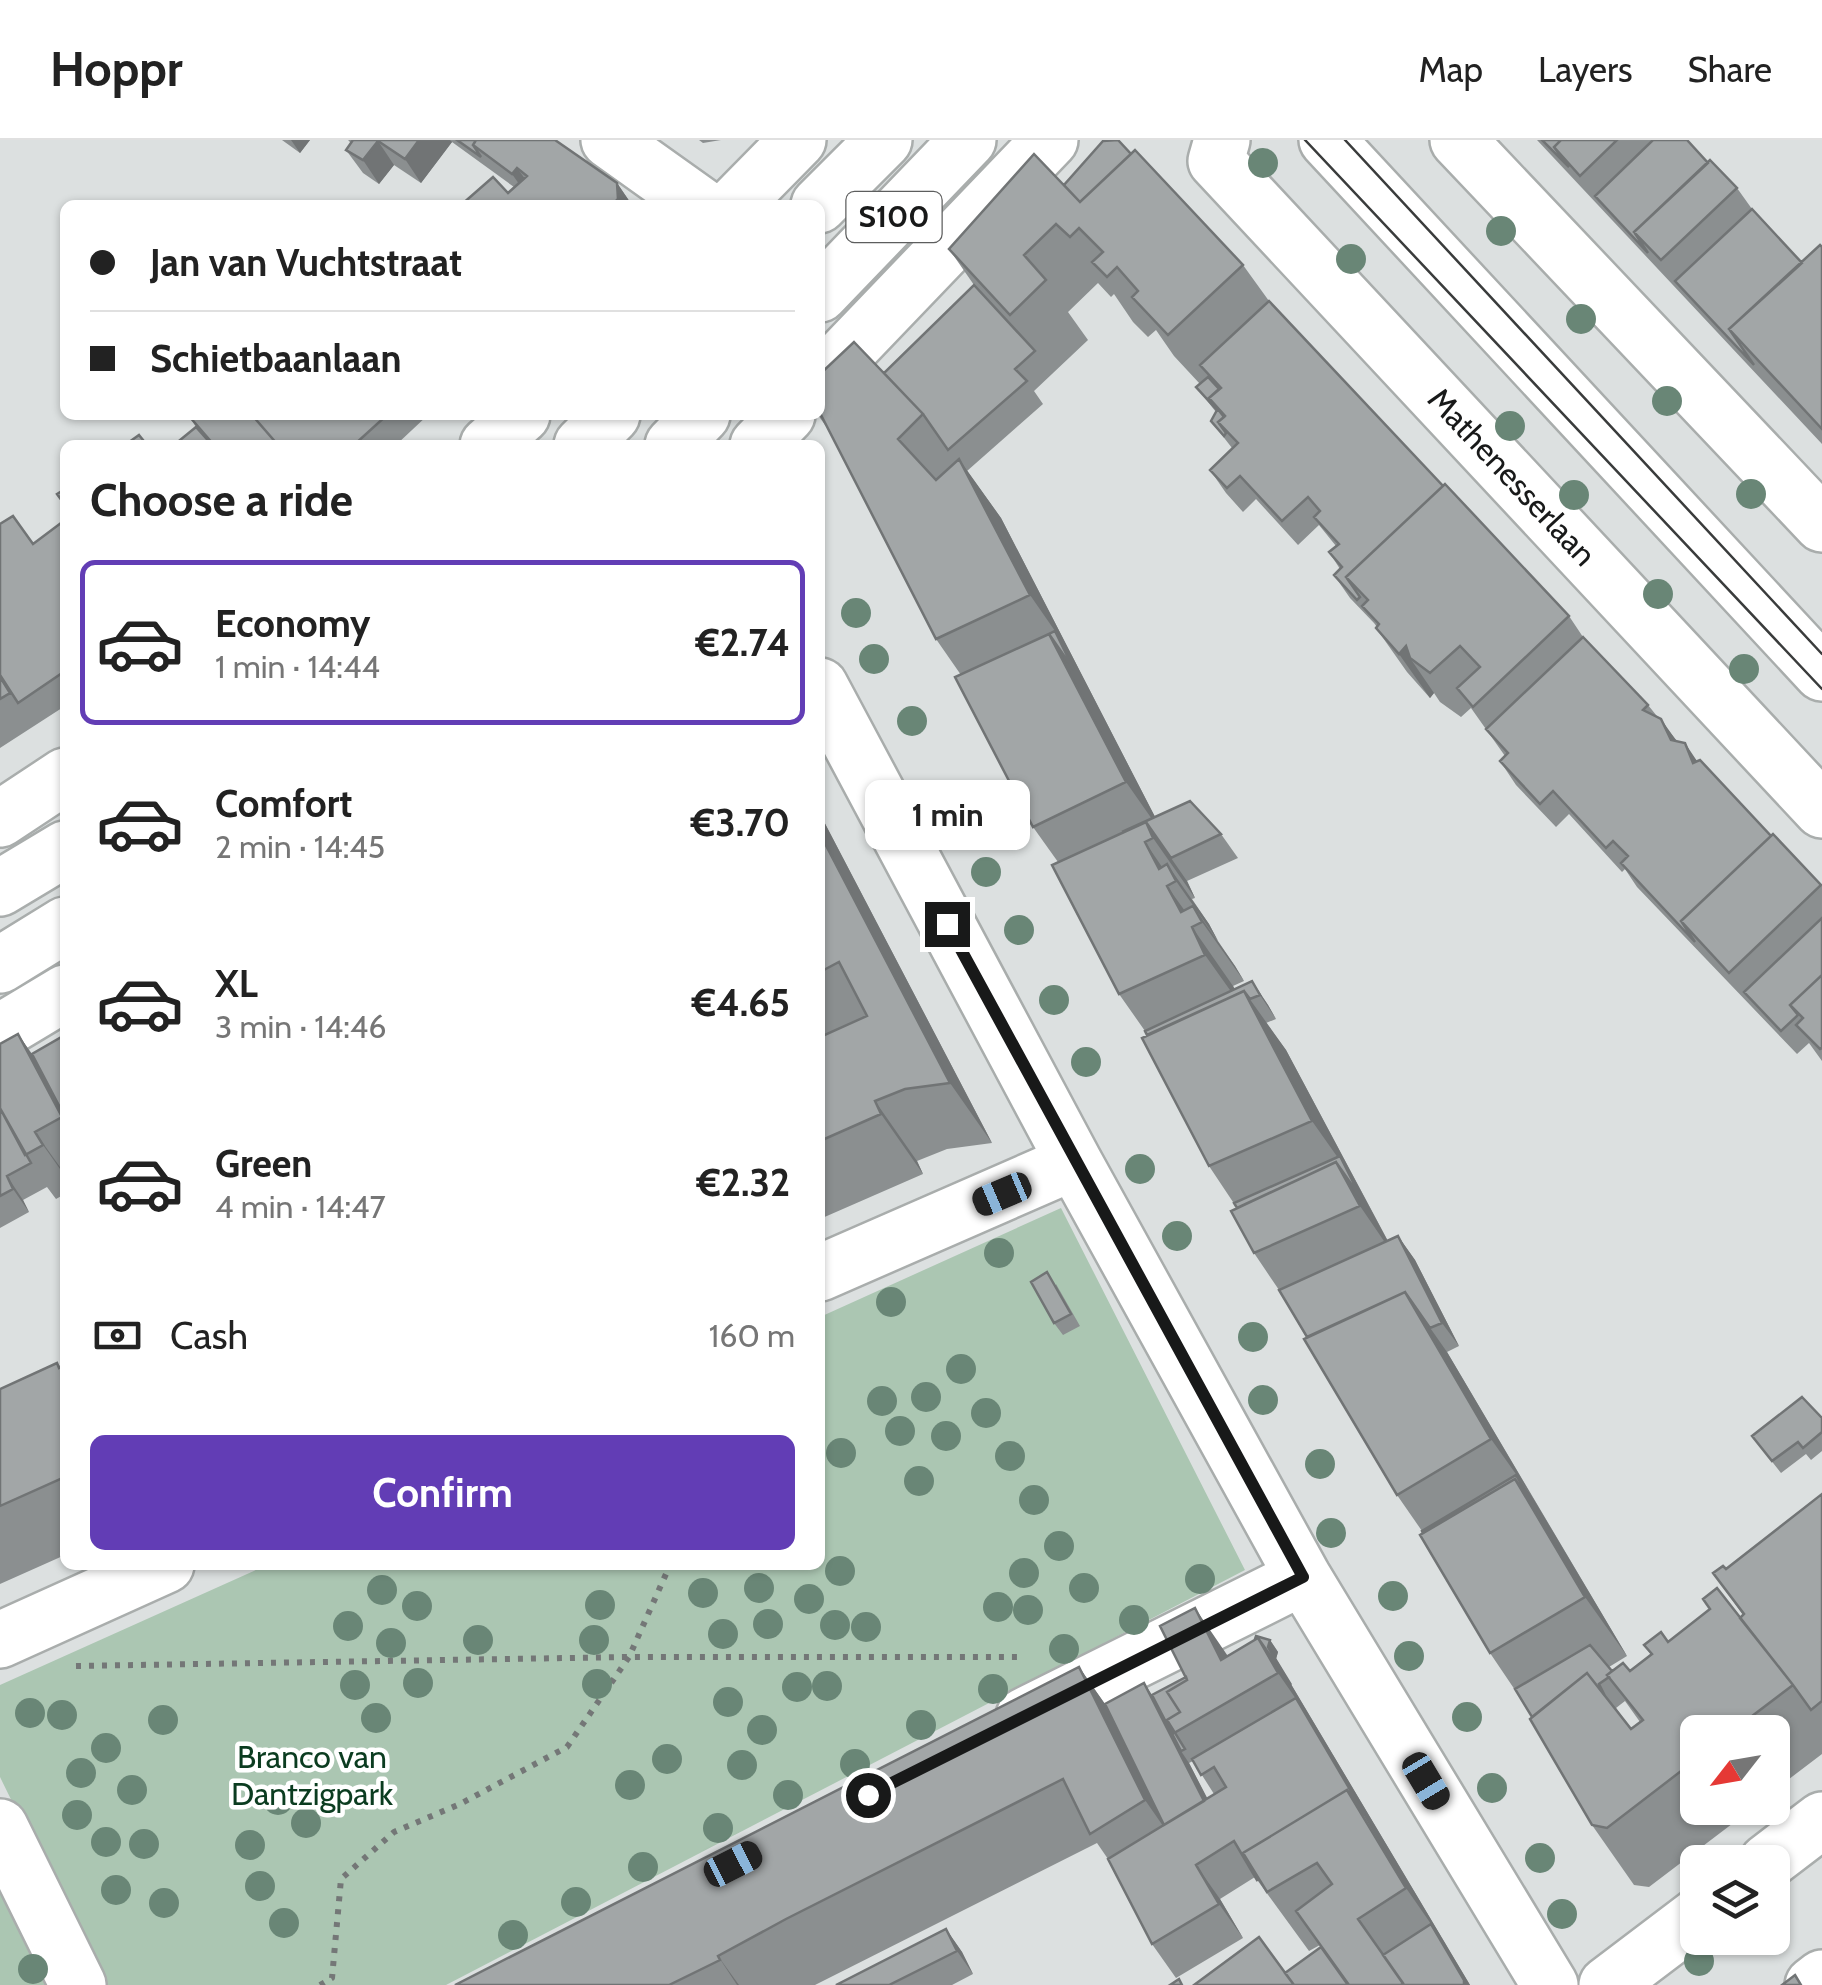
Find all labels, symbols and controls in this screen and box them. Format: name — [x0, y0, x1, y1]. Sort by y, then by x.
text: Hoppr — [50, 40, 182, 98]
text: Map — [1419, 48, 1483, 91]
text: Layers — [1538, 48, 1632, 91]
text: Share — [1687, 48, 1772, 91]
road number: S100 — [846, 192, 942, 242]
text: Jan van Vuchtstraat — [150, 239, 462, 286]
text: Schietbaanlaan — [150, 335, 401, 382]
street label: Mathenesserlaan — [1420, 380, 1605, 574]
text: Choose a ride — [90, 473, 353, 527]
icon: car — [95, 598, 185, 688]
text: Economy — [215, 600, 370, 647]
text: €2.74 — [695, 619, 790, 666]
text: 1 min · 14:44 — [215, 647, 380, 686]
icon: car — [95, 778, 185, 868]
callout: 1 min — [864, 779, 1030, 849]
text: Comfort — [215, 780, 352, 827]
text: 1 min — [911, 795, 984, 834]
text: €3.70 — [691, 799, 790, 846]
text: 2 min · 14:45 — [215, 827, 385, 866]
route end — [925, 902, 970, 947]
icon: car — [95, 958, 185, 1048]
text: XL — [215, 960, 258, 1007]
text: €4.65 — [692, 979, 790, 1026]
text: 3 min · 14:46 — [215, 1007, 387, 1046]
icon: car — [95, 1138, 185, 1228]
text: Green — [215, 1140, 312, 1187]
text: €2.32 — [697, 1159, 790, 1206]
car — [969, 1168, 1035, 1220]
text: 4 min · 14:47 — [215, 1187, 386, 1226]
icon: cash — [90, 1308, 145, 1363]
text: Cash — [170, 1312, 248, 1359]
text: 160 m — [709, 1316, 795, 1355]
button: Confirm — [90, 1435, 795, 1550]
north arrow — [1680, 1715, 1790, 1825]
map controls — [1680, 1715, 1790, 1955]
park label: Branco van Dantzigpark — [231, 1737, 394, 1813]
car — [1398, 1748, 1454, 1814]
route start — [846, 1773, 891, 1818]
car — [699, 1837, 767, 1891]
button: layers — [1680, 1845, 1790, 1955]

